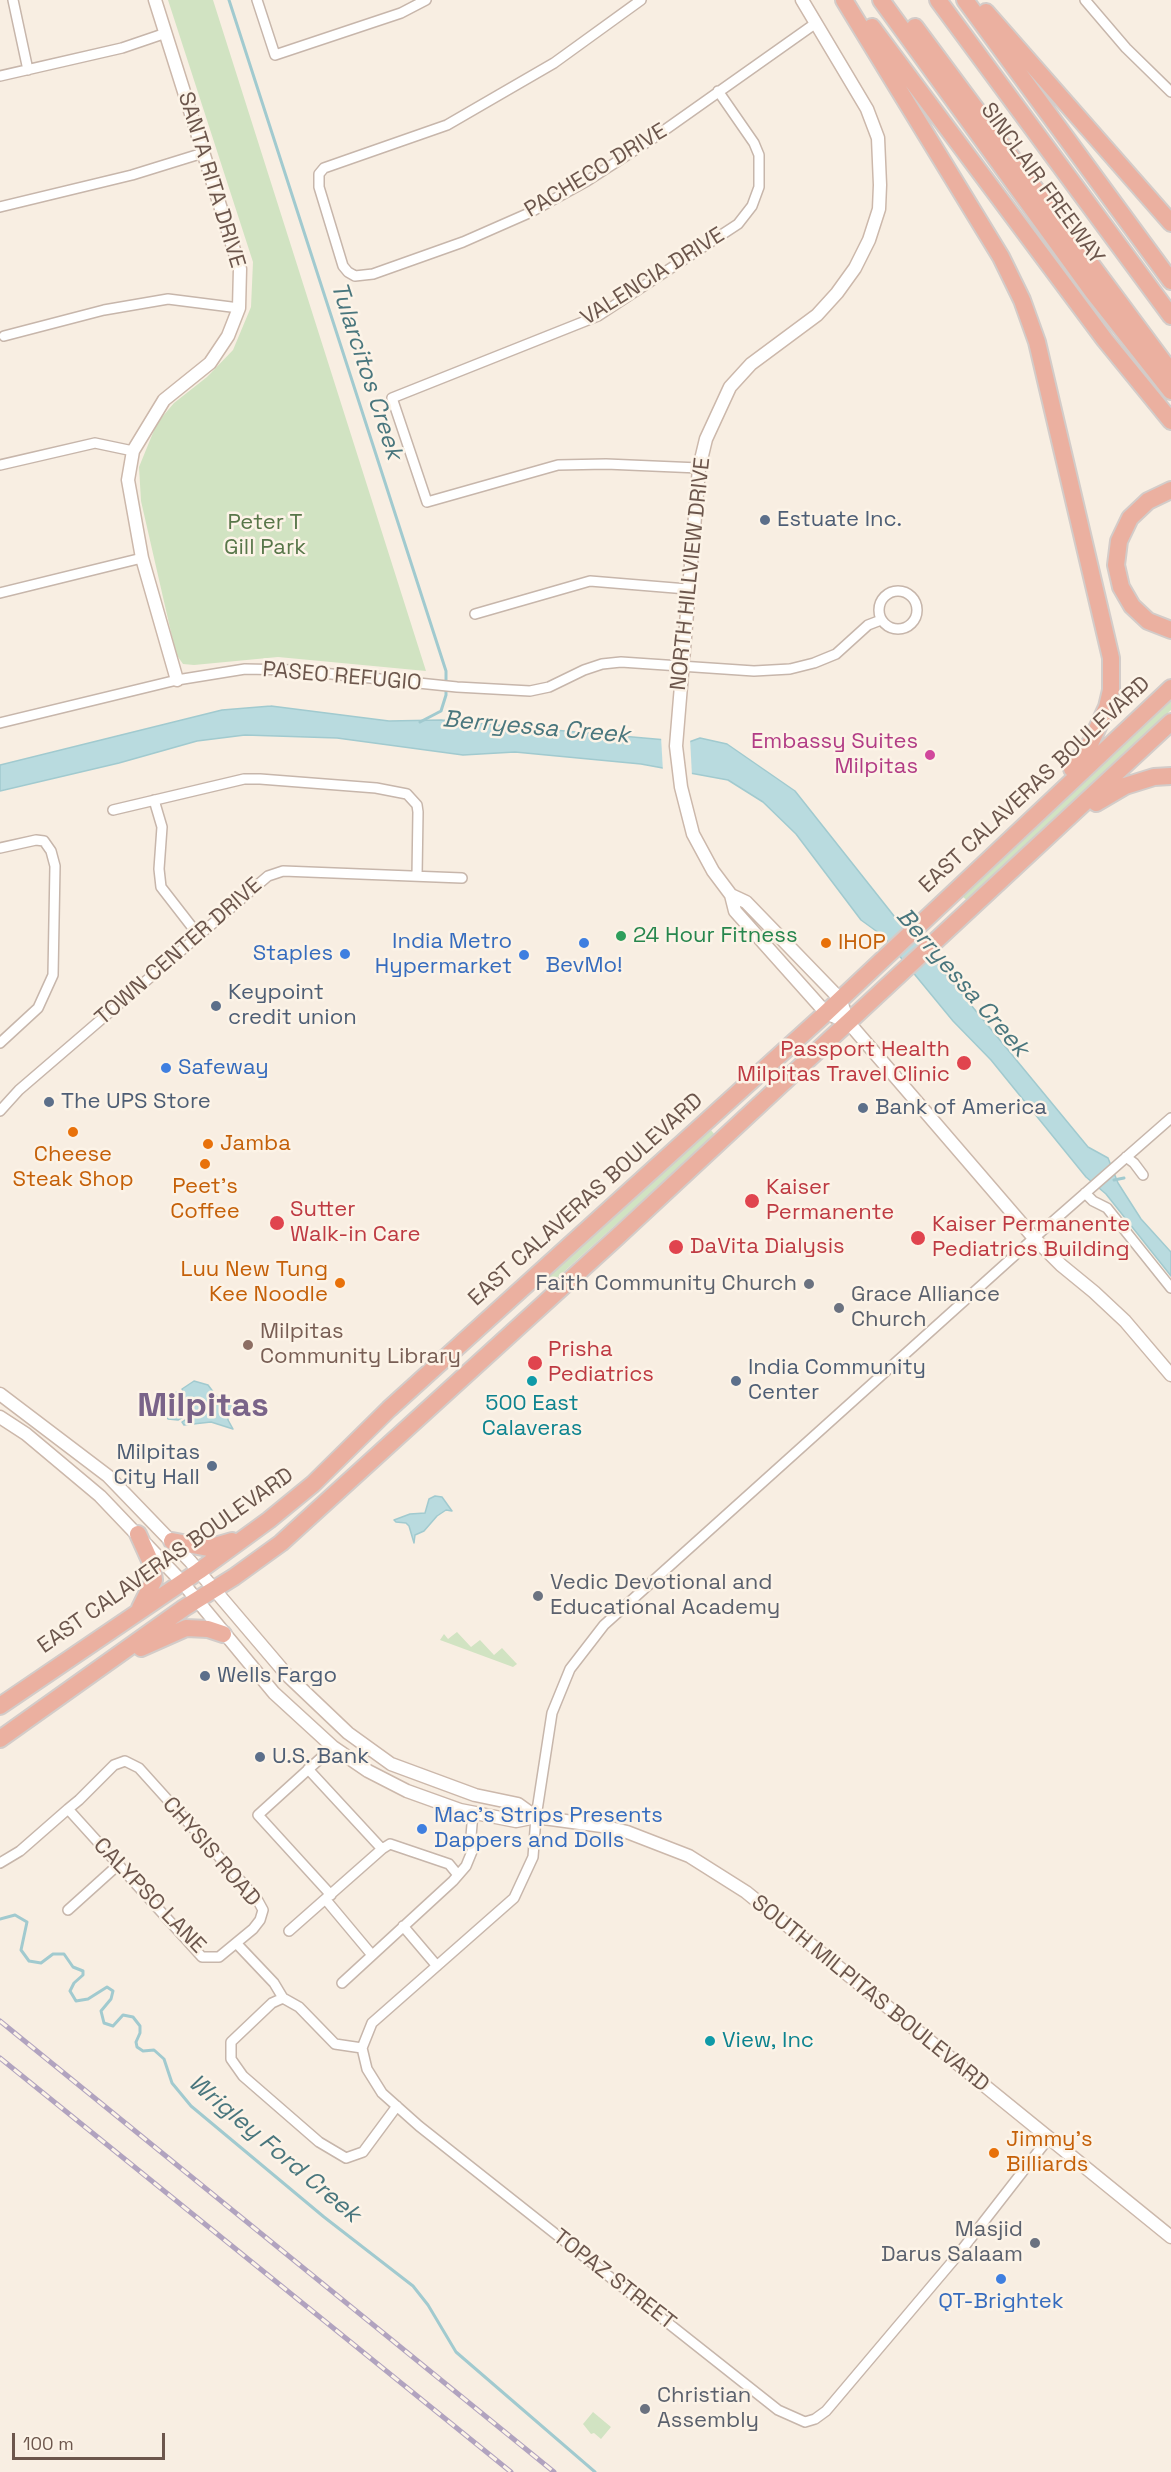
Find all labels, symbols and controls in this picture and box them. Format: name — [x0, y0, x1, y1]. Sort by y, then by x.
street label: SANTA RITA DRIVE — [172, 89, 250, 271]
street label: SINCLAIR FREEWAY — [975, 98, 1109, 270]
street label: PACHECO DRIVE — [520, 118, 672, 224]
street label: VALENCIA DRIVE — [576, 222, 730, 332]
water label: Tularcitos Creek — [324, 279, 408, 463]
street label: NORTH HILLVIEW DRIVE — [666, 456, 716, 692]
place label: Estuate Inc. — [777, 507, 902, 533]
park label: Peter T Gill Park — [224, 510, 306, 562]
marker: Estuate Inc. — [758, 513, 772, 527]
street label: PASEO REFUGIO — [261, 657, 423, 697]
street label: EAST CALAVERAS BOULEVARD — [914, 671, 1156, 899]
water label: Berryessa Creek — [441, 705, 631, 751]
place label: Embassy Suites Milpitas — [751, 729, 918, 780]
marker: Embassy Suites Milpitas — [923, 748, 937, 762]
street label: TOWN CENTER DRIVE — [90, 872, 268, 1032]
water label: Berryessa Creek — [890, 903, 1034, 1063]
place label: 24 Hour Fitness — [633, 923, 798, 949]
place label: India Metro Hypermarket — [375, 929, 512, 980]
marker: 24 Hour Fitness — [614, 929, 628, 943]
place label: IHOP — [838, 930, 886, 956]
marker: BevMo! — [577, 936, 591, 950]
marker: IHOP — [819, 936, 833, 950]
place label: Staples — [253, 941, 333, 967]
marker: Staples — [338, 947, 352, 961]
marker: India Metro Hypermarket — [517, 948, 531, 962]
place label: BevMo! — [545, 953, 623, 979]
place label: Keypoint credit union — [228, 980, 357, 1032]
marker: Keypoint credit union — [209, 999, 223, 1013]
place label: Passport Health Milpitas Travel Clinic — [737, 1037, 950, 1088]
marker: Passport Health Milpitas Travel Clinic — [955, 1054, 973, 1072]
place label: Safeway — [178, 1055, 269, 1081]
marker: Safeway — [159, 1061, 173, 1075]
street label: EAST CALAVERAS BOULEVARD — [463, 1088, 709, 1312]
place label: The UPS Store — [61, 1089, 211, 1115]
marker: The UPS Store — [42, 1095, 56, 1109]
place label: Bank of America — [875, 1095, 1047, 1121]
marker: Bank of America — [856, 1101, 870, 1115]
marker: Cheese Steak Shop — [66, 1125, 80, 1139]
place label: Jamba — [220, 1131, 291, 1157]
marker: Jamba — [201, 1137, 215, 1151]
place label: Cheese Steak Shop — [12, 1142, 134, 1194]
marker: Peet's Coffee — [198, 1157, 212, 1171]
place label: Peet's Coffee — [170, 1174, 240, 1226]
place label: Kaiser Permanente — [766, 1175, 894, 1226]
marker: Kaiser Permanente — [743, 1192, 761, 1210]
place label: Sutter Walk-in Care — [290, 1197, 420, 1248]
place label: Kaiser Permanente Pediatrics Building — [932, 1212, 1130, 1264]
marker: Sutter Walk-in Care — [268, 1214, 286, 1232]
marker: Kaiser Permanente Pediatrics Building — [909, 1229, 927, 1247]
place label: DaVita Dialysis — [690, 1234, 845, 1260]
marker: DaVita Dialysis — [667, 1238, 685, 1256]
place label: Luu New Tung Kee Noodle — [180, 1257, 328, 1308]
place label: Faith Community Church — [536, 1271, 797, 1297]
marker: Luu New Tung Kee Noodle — [333, 1276, 347, 1290]
marker: Faith Community Church — [802, 1277, 816, 1291]
place label: Grace Alliance Church — [851, 1282, 1000, 1334]
marker: Grace Alliance Church — [832, 1301, 846, 1315]
place label: Milpitas Community Library — [260, 1319, 461, 1370]
place label: Prisha Pediatrics — [548, 1337, 654, 1388]
marker: Milpitas Community Library — [241, 1338, 255, 1352]
marker: Prisha Pediatrics — [526, 1354, 544, 1372]
place label: India Community Center — [748, 1355, 926, 1406]
marker: 500 East Calaveras — [525, 1374, 539, 1388]
marker: India Community Center — [729, 1374, 743, 1388]
district label: Milpitas — [137, 1387, 269, 1427]
place label: 500 East Calaveras — [482, 1391, 582, 1442]
place label: Milpitas City Hall — [113, 1440, 200, 1492]
marker: Milpitas City Hall — [205, 1459, 219, 1473]
street label: EAST CALAVERAS BOULEVARD — [33, 1462, 299, 1660]
place label: Vedic Devotional and Educational Academy — [550, 1570, 780, 1622]
marker: Vedic Devotional and Educational Academy — [531, 1589, 545, 1603]
place label: Wells Fargo — [217, 1663, 337, 1689]
marker: Wells Fargo — [198, 1669, 212, 1683]
place label: U.S. Bank — [272, 1744, 369, 1770]
marker: U.S. Bank — [253, 1750, 267, 1764]
street label: CHYSIS ROAD — [156, 1792, 266, 1912]
place label: Mac's Strips Presents Dappers and Dolls — [434, 1803, 663, 1855]
marker: Mac's Strips Presents Dappers and Dolls — [415, 1822, 429, 1836]
street label: CALYPSO LANE — [87, 1833, 211, 1959]
street label: SOUTH MILPITAS BOULEVARD — [746, 1890, 994, 2098]
place label: View, Inc — [722, 2028, 814, 2054]
marker: View, Inc — [703, 2034, 717, 2048]
water label: Wrigley Ford Creek — [182, 2069, 366, 2229]
place label: Jimmy’s Billiards — [1006, 2127, 1093, 2178]
marker: Jimmy’s Billiards — [987, 2146, 1001, 2160]
place label: Masjid Darus Salaam — [881, 2217, 1023, 2268]
street label: TOPAZ STREET — [547, 2224, 681, 2336]
marker: Masjid Darus Salaam — [1028, 2236, 1042, 2250]
marker: QT-Brightek — [994, 2272, 1008, 2286]
place label: QT-Brightek — [938, 2289, 1064, 2315]
place label: Christian Assembly — [657, 2383, 759, 2434]
marker: Christian Assembly — [638, 2402, 652, 2416]
scale bar — [15, 2421, 168, 2459]
text: 100 m — [23, 2432, 74, 2455]

